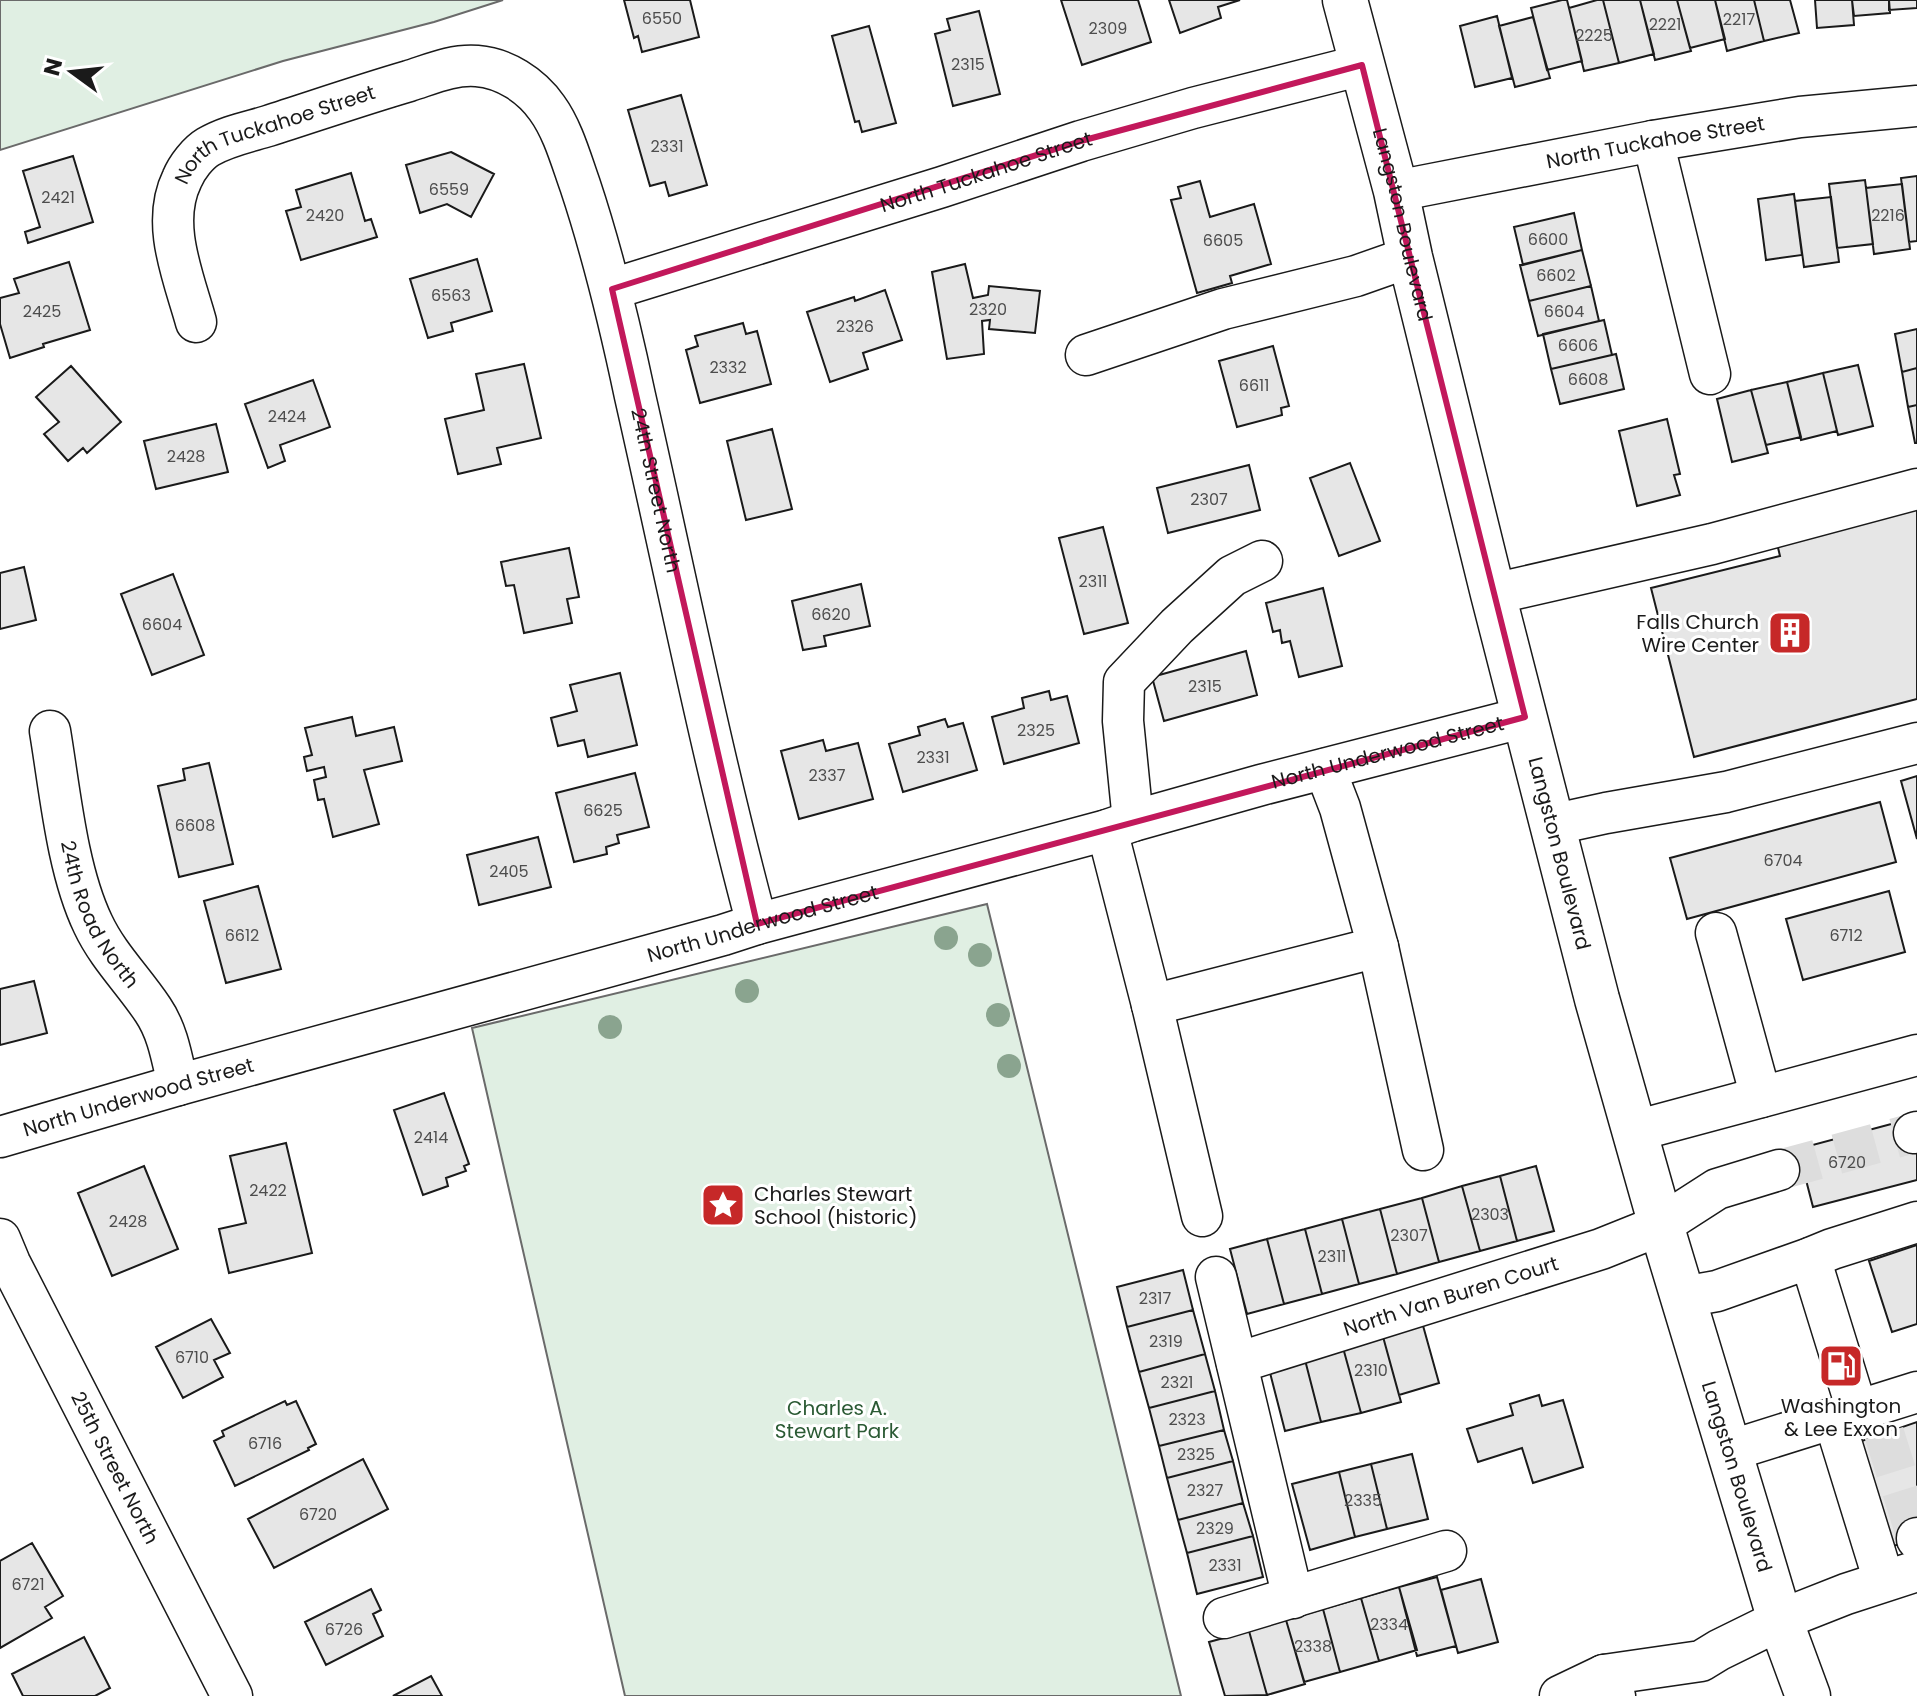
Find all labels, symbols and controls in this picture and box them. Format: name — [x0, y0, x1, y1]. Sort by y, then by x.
house number: 6550 — [642, 7, 682, 30]
house number: 2217 — [1723, 8, 1755, 31]
house number: 2221 — [1649, 13, 1681, 36]
house number: 2309 — [1089, 17, 1127, 40]
house number: 2225 — [1575, 24, 1613, 47]
north arrow — [32, 32, 112, 112]
house number: 2315 — [951, 53, 985, 76]
text: N — [36, 55, 70, 79]
street label: North Tuckahoe Street — [168, 78, 379, 189]
street label: North Tuckahoe Street — [1544, 109, 1767, 175]
street label: North Tuckahoe Street — [877, 124, 1095, 219]
street label: Langston Boulevard — [1366, 125, 1439, 324]
house number: 2331 — [650, 135, 684, 158]
house number: 6559 — [429, 178, 469, 201]
house number: 2421 — [41, 186, 75, 209]
house number: 2420 — [306, 204, 344, 227]
house number: 2216 — [1871, 204, 1905, 227]
house number: 6600 — [1528, 228, 1568, 251]
house number: 6605 — [1203, 229, 1243, 252]
house number: 6602 — [1536, 264, 1576, 287]
house number: 6563 — [431, 284, 471, 307]
house number: 2320 — [969, 298, 1007, 321]
house number: 2425 — [23, 300, 61, 323]
house number: 6604 — [1544, 300, 1584, 323]
house number: 2326 — [836, 315, 874, 338]
house number: 6606 — [1558, 334, 1598, 357]
house number: 2332 — [709, 356, 747, 379]
house number: 6608 — [1568, 368, 1608, 391]
house number: 6611 — [1239, 374, 1269, 397]
house number: 2424 — [268, 405, 306, 428]
street label: 24th Street North — [624, 405, 688, 575]
house number: 2428 — [167, 445, 205, 468]
house number: 2307 — [1190, 488, 1228, 511]
house number: 2311 — [1079, 570, 1107, 593]
house number: 6620 — [811, 603, 851, 626]
place label: Falls Church Wire Center — [1636, 608, 1759, 659]
building icon: Falls Church Wire Center — [1766, 609, 1814, 657]
house number: 6604 — [142, 613, 182, 636]
house number: 2315 — [1188, 675, 1222, 698]
street label: North Underwood Street — [1268, 709, 1507, 796]
house number: 2325 — [1017, 719, 1055, 742]
house number: 2331 — [916, 746, 950, 769]
street label: Langston Boulevard — [1521, 754, 1598, 953]
house number: 2337 — [809, 764, 846, 787]
house number: 6625 — [583, 799, 623, 822]
house number: 6608 — [175, 814, 215, 837]
street label: 24th Road North — [54, 838, 146, 994]
house number: 6704 — [1763, 849, 1803, 872]
house number: 2405 — [489, 860, 529, 883]
street label: North Underwood Street — [644, 878, 881, 969]
house number: 6612 — [225, 924, 259, 947]
house number: 6712 — [1829, 924, 1863, 947]
street label: North Underwood Street — [20, 1051, 257, 1144]
house number: 2414 — [414, 1126, 448, 1149]
house number: 6720 — [1828, 1151, 1866, 1174]
house number: 2422 — [249, 1179, 287, 1202]
place label: Charles Stewart School (historic) — [754, 1180, 917, 1231]
place icon: Charles Stewart School (historic) — [699, 1181, 747, 1229]
house number: 2303 — [1471, 1203, 1509, 1226]
house number: 2428 — [109, 1210, 147, 1233]
house number: 2307 — [1390, 1224, 1428, 1247]
house number: 2311 — [1318, 1245, 1346, 1268]
street label: North Van Buren Court — [1340, 1249, 1562, 1343]
house number: 2317 — [1139, 1287, 1172, 1310]
house number: 2319 — [1149, 1330, 1183, 1353]
fuel station icon: Washington & Lee Exxon — [1817, 1342, 1865, 1390]
house number: 6710 — [175, 1346, 209, 1369]
house number: 2310 — [1354, 1359, 1388, 1382]
house number: 2321 — [1161, 1371, 1193, 1394]
street label: Langston Boulevard — [1695, 1378, 1779, 1575]
street label: 25th Street North — [64, 1387, 166, 1549]
place label: Washington & Lee Exxon — [1781, 1392, 1901, 1443]
park label: Charles A. Stewart Park — [775, 1394, 900, 1445]
house number: 2323 — [1168, 1408, 1206, 1431]
house number: 6716 — [248, 1432, 282, 1455]
house number: 2325 — [1177, 1443, 1215, 1466]
house number: 2327 — [1187, 1479, 1224, 1502]
house number: 2335 — [1344, 1489, 1382, 1512]
house number: 6720 — [299, 1503, 337, 1526]
house number: 2329 — [1196, 1517, 1234, 1540]
house number: 2331 — [1208, 1554, 1242, 1577]
house number: 6721 — [11, 1573, 45, 1596]
house number: 2334 — [1370, 1613, 1408, 1636]
house number: 6726 — [325, 1618, 363, 1641]
house number: 2338 — [1294, 1635, 1332, 1658]

